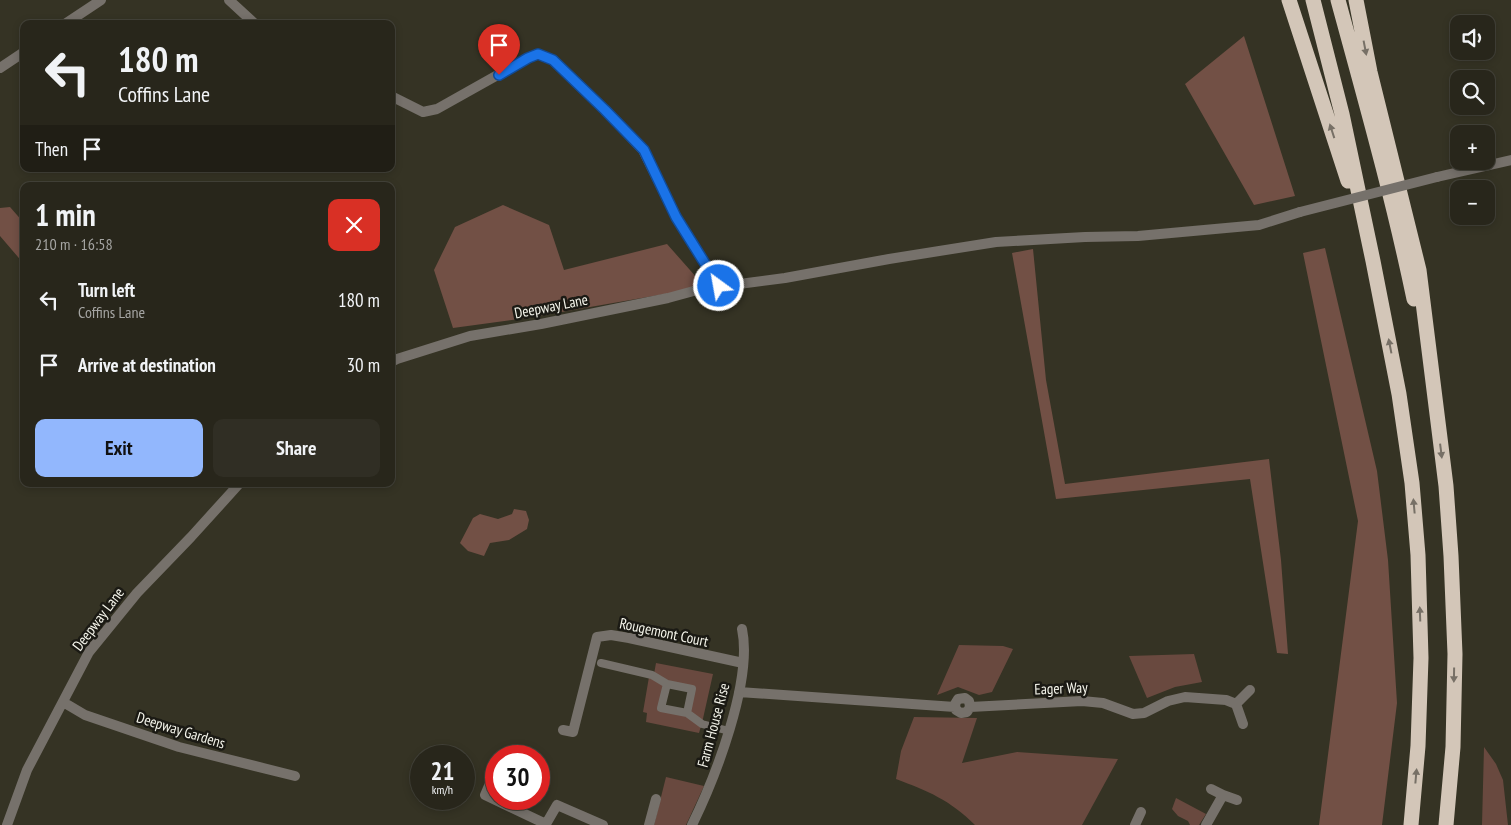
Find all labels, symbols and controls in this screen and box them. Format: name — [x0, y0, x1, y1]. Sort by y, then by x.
map controls — [1450, 15, 1495, 225]
button: sound — [1450, 15, 1495, 60]
pin — [478, 24, 520, 75]
icon: arrive — [485, 31, 513, 59]
text: 180 m — [118, 36, 199, 82]
icon: left — [35, 40, 100, 105]
one-way arrow — [1362, 40, 1370, 56]
button: search — [1450, 70, 1495, 115]
text: Coffins Lane — [118, 80, 210, 108]
one-way arrow — [1327, 123, 1335, 138]
button: + — [1450, 125, 1495, 170]
icon: arrive — [78, 135, 106, 163]
text: Then — [35, 137, 68, 161]
button: − — [1450, 180, 1495, 225]
text: 1 min — [35, 195, 96, 234]
button: close — [328, 199, 380, 251]
text: 210 m · 16:58 — [35, 234, 113, 254]
position arrow — [692, 259, 744, 311]
text: Turn left — [78, 278, 135, 302]
icon: left — [35, 286, 63, 314]
text: 180 m — [338, 288, 380, 312]
street label: Deepway Lane — [513, 290, 589, 322]
text: Coffins Lane — [78, 302, 145, 322]
one-way arrow — [1385, 337, 1393, 353]
icon: arrive — [35, 351, 63, 379]
text: Arrive at destination — [78, 353, 216, 377]
text: 30 m — [347, 353, 380, 377]
button: Exit — [35, 419, 203, 477]
button: Share — [213, 419, 380, 477]
one-way arrow — [1437, 444, 1445, 460]
one-way arrow — [1410, 498, 1418, 514]
street label: Deepway Lane — [68, 584, 128, 654]
one-way arrow — [1416, 606, 1424, 622]
street label: Rougemont Court — [618, 613, 710, 651]
one-way arrow — [1450, 667, 1458, 683]
street label: Eager Way — [1034, 678, 1088, 698]
street label: Farm House Rise — [693, 681, 733, 769]
street label: Deepway Gardens — [134, 708, 228, 752]
speed limit sign: 30 — [485, 745, 550, 810]
text: 21 — [431, 755, 454, 787]
one-way arrow — [1412, 768, 1420, 784]
text: km/h — [432, 782, 453, 797]

